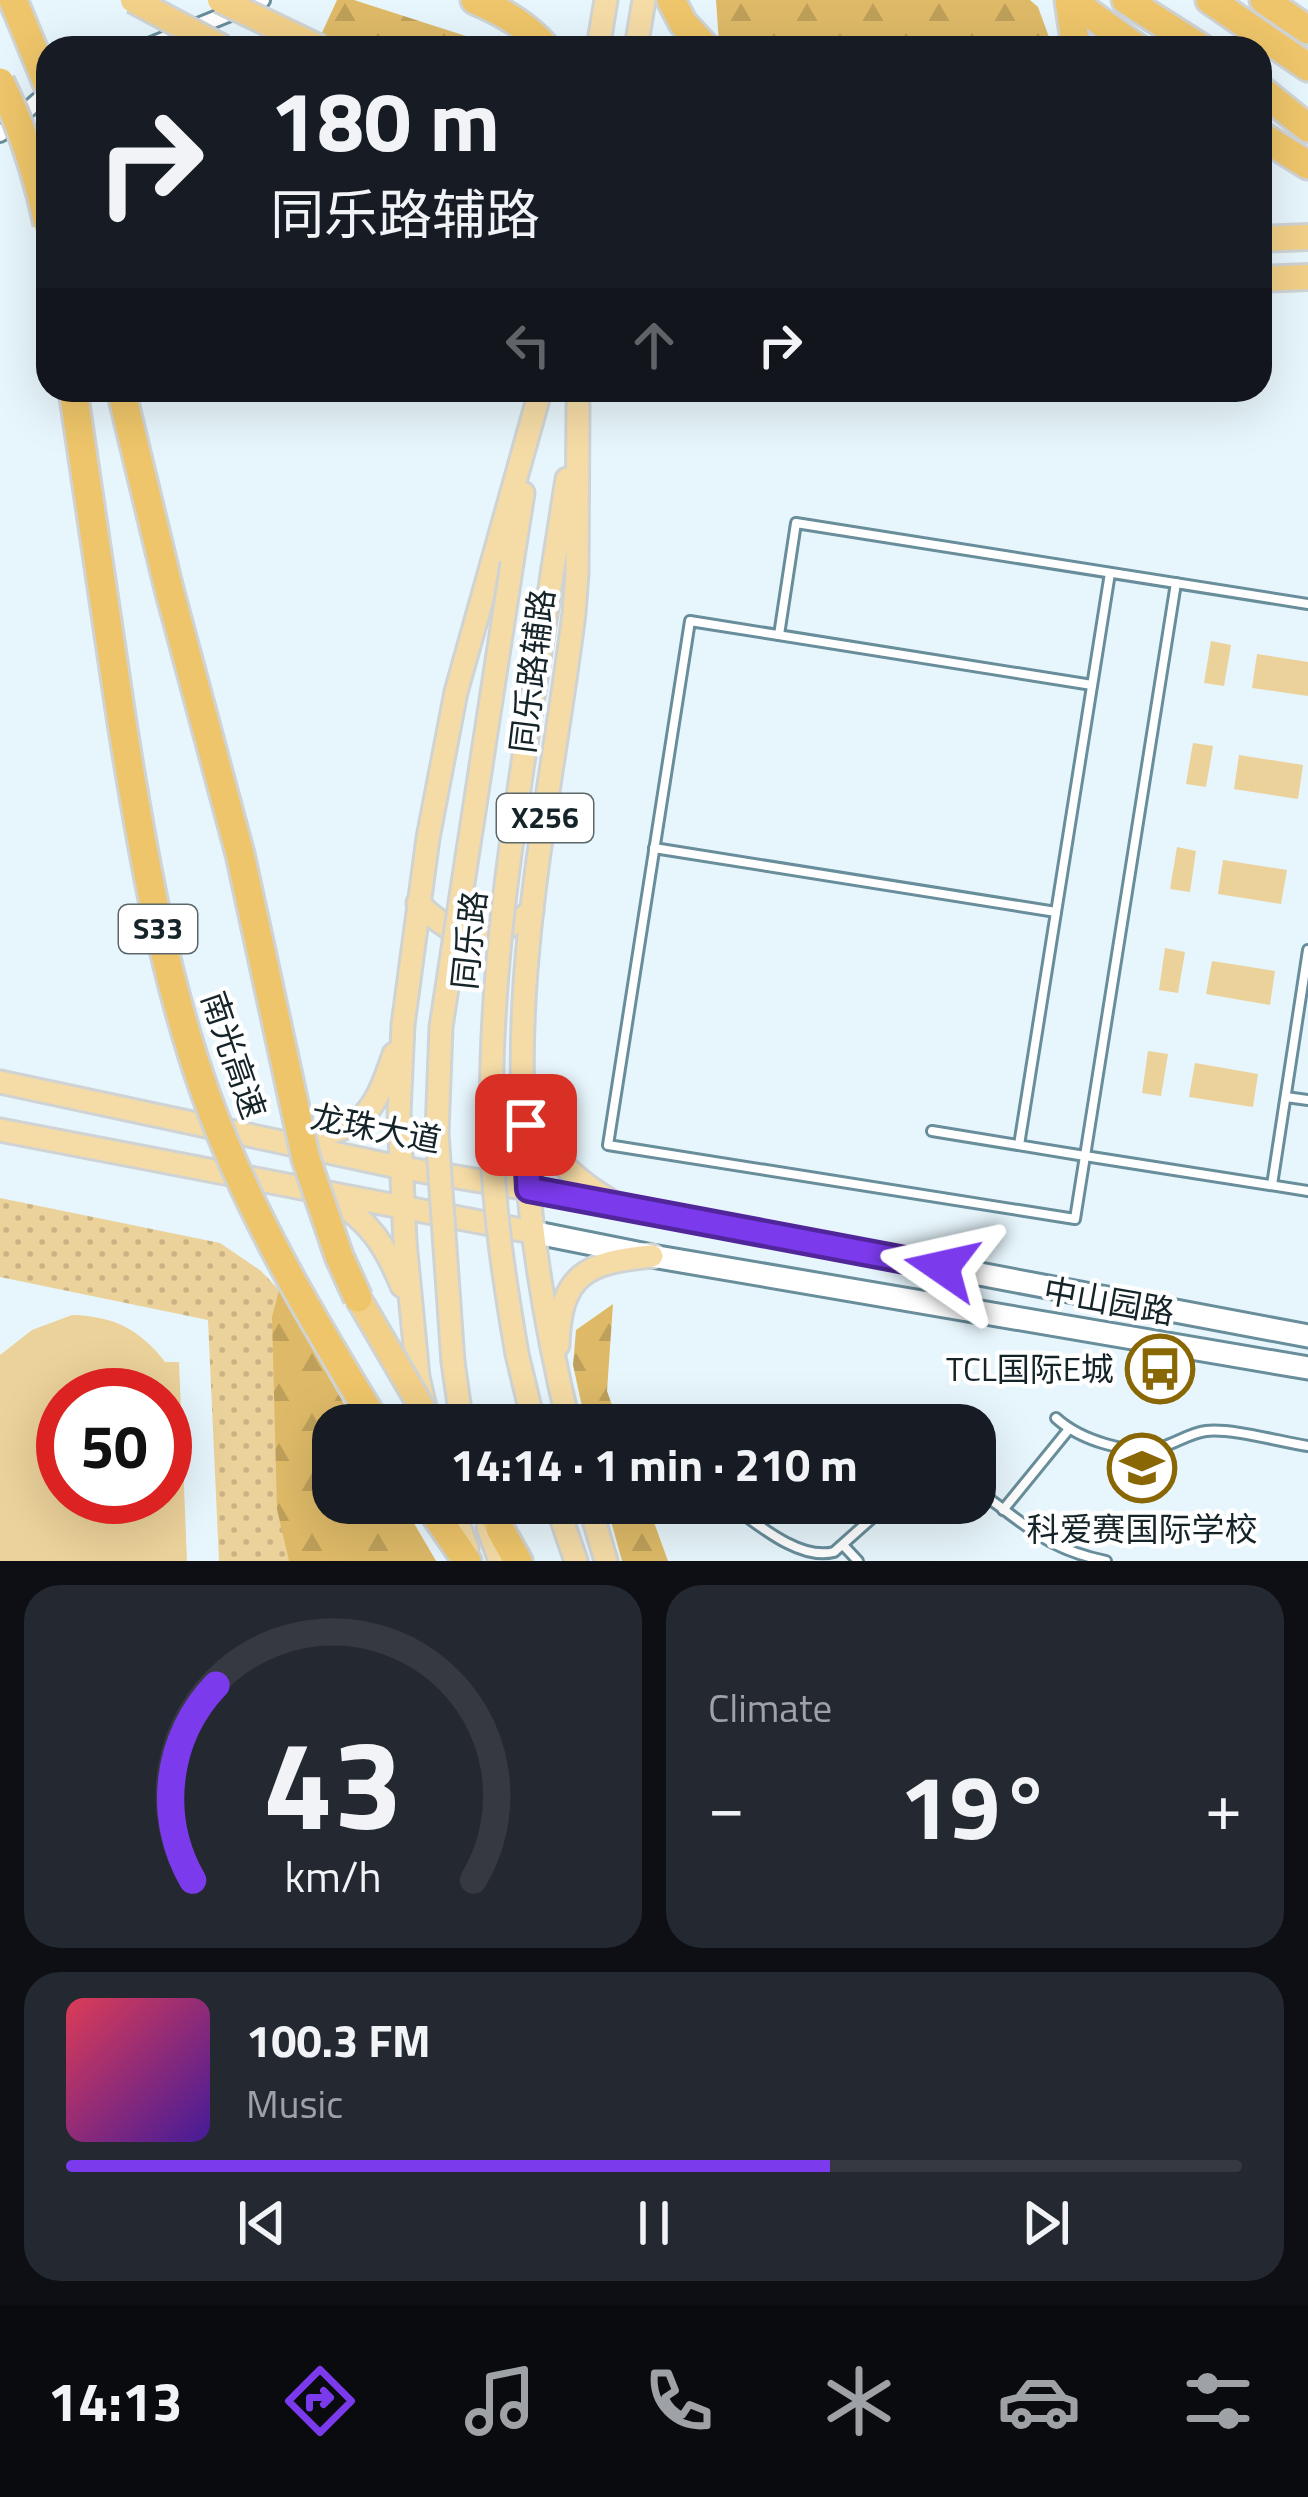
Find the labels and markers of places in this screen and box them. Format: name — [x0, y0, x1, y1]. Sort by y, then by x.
pin — [475, 1074, 577, 1176]
bus stop icon: TCL国际E城 — [1125, 1334, 1195, 1404]
place label: TCL国际E城 — [946, 1344, 1114, 1394]
school or university icon: 科爱赛国际学校 — [1107, 1433, 1177, 1503]
place label: 科爱赛国际学校 — [1027, 1504, 1258, 1554]

